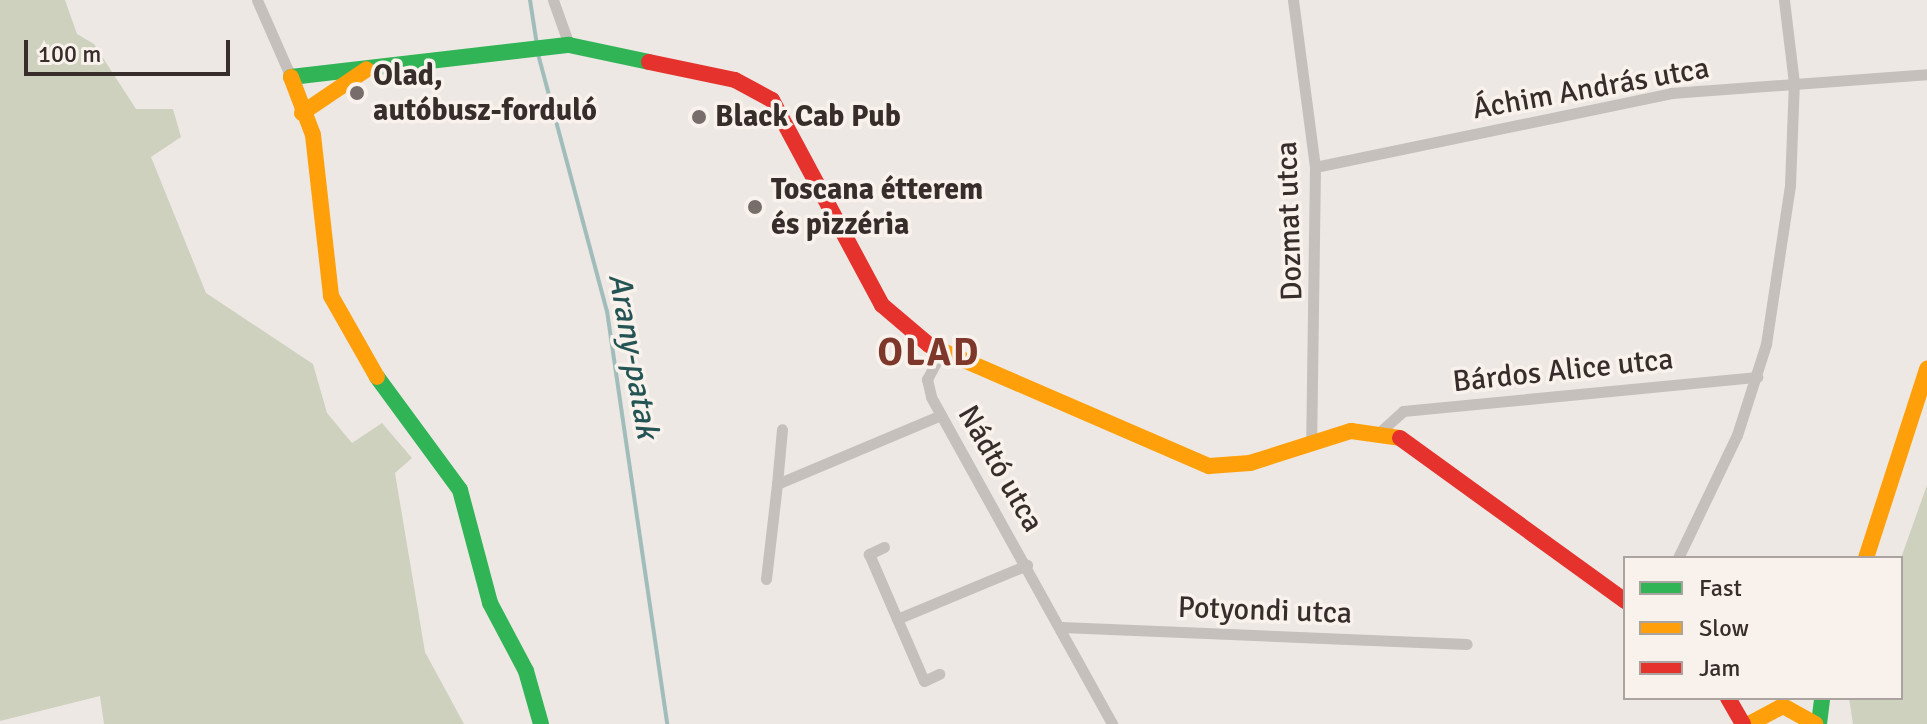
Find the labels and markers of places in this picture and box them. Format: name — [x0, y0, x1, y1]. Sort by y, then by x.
place label: Olad, autóbusz-forduló — [373, 58, 597, 128]
marker: Olad, autóbusz-forduló — [348, 84, 366, 102]
place label: Black Cab Pub — [715, 99, 901, 135]
marker: Black Cab Pub — [690, 108, 708, 126]
place label: Toscana étterem és pizzéria — [771, 172, 983, 242]
marker: Toscana étterem és pizzéria — [746, 198, 764, 216]

